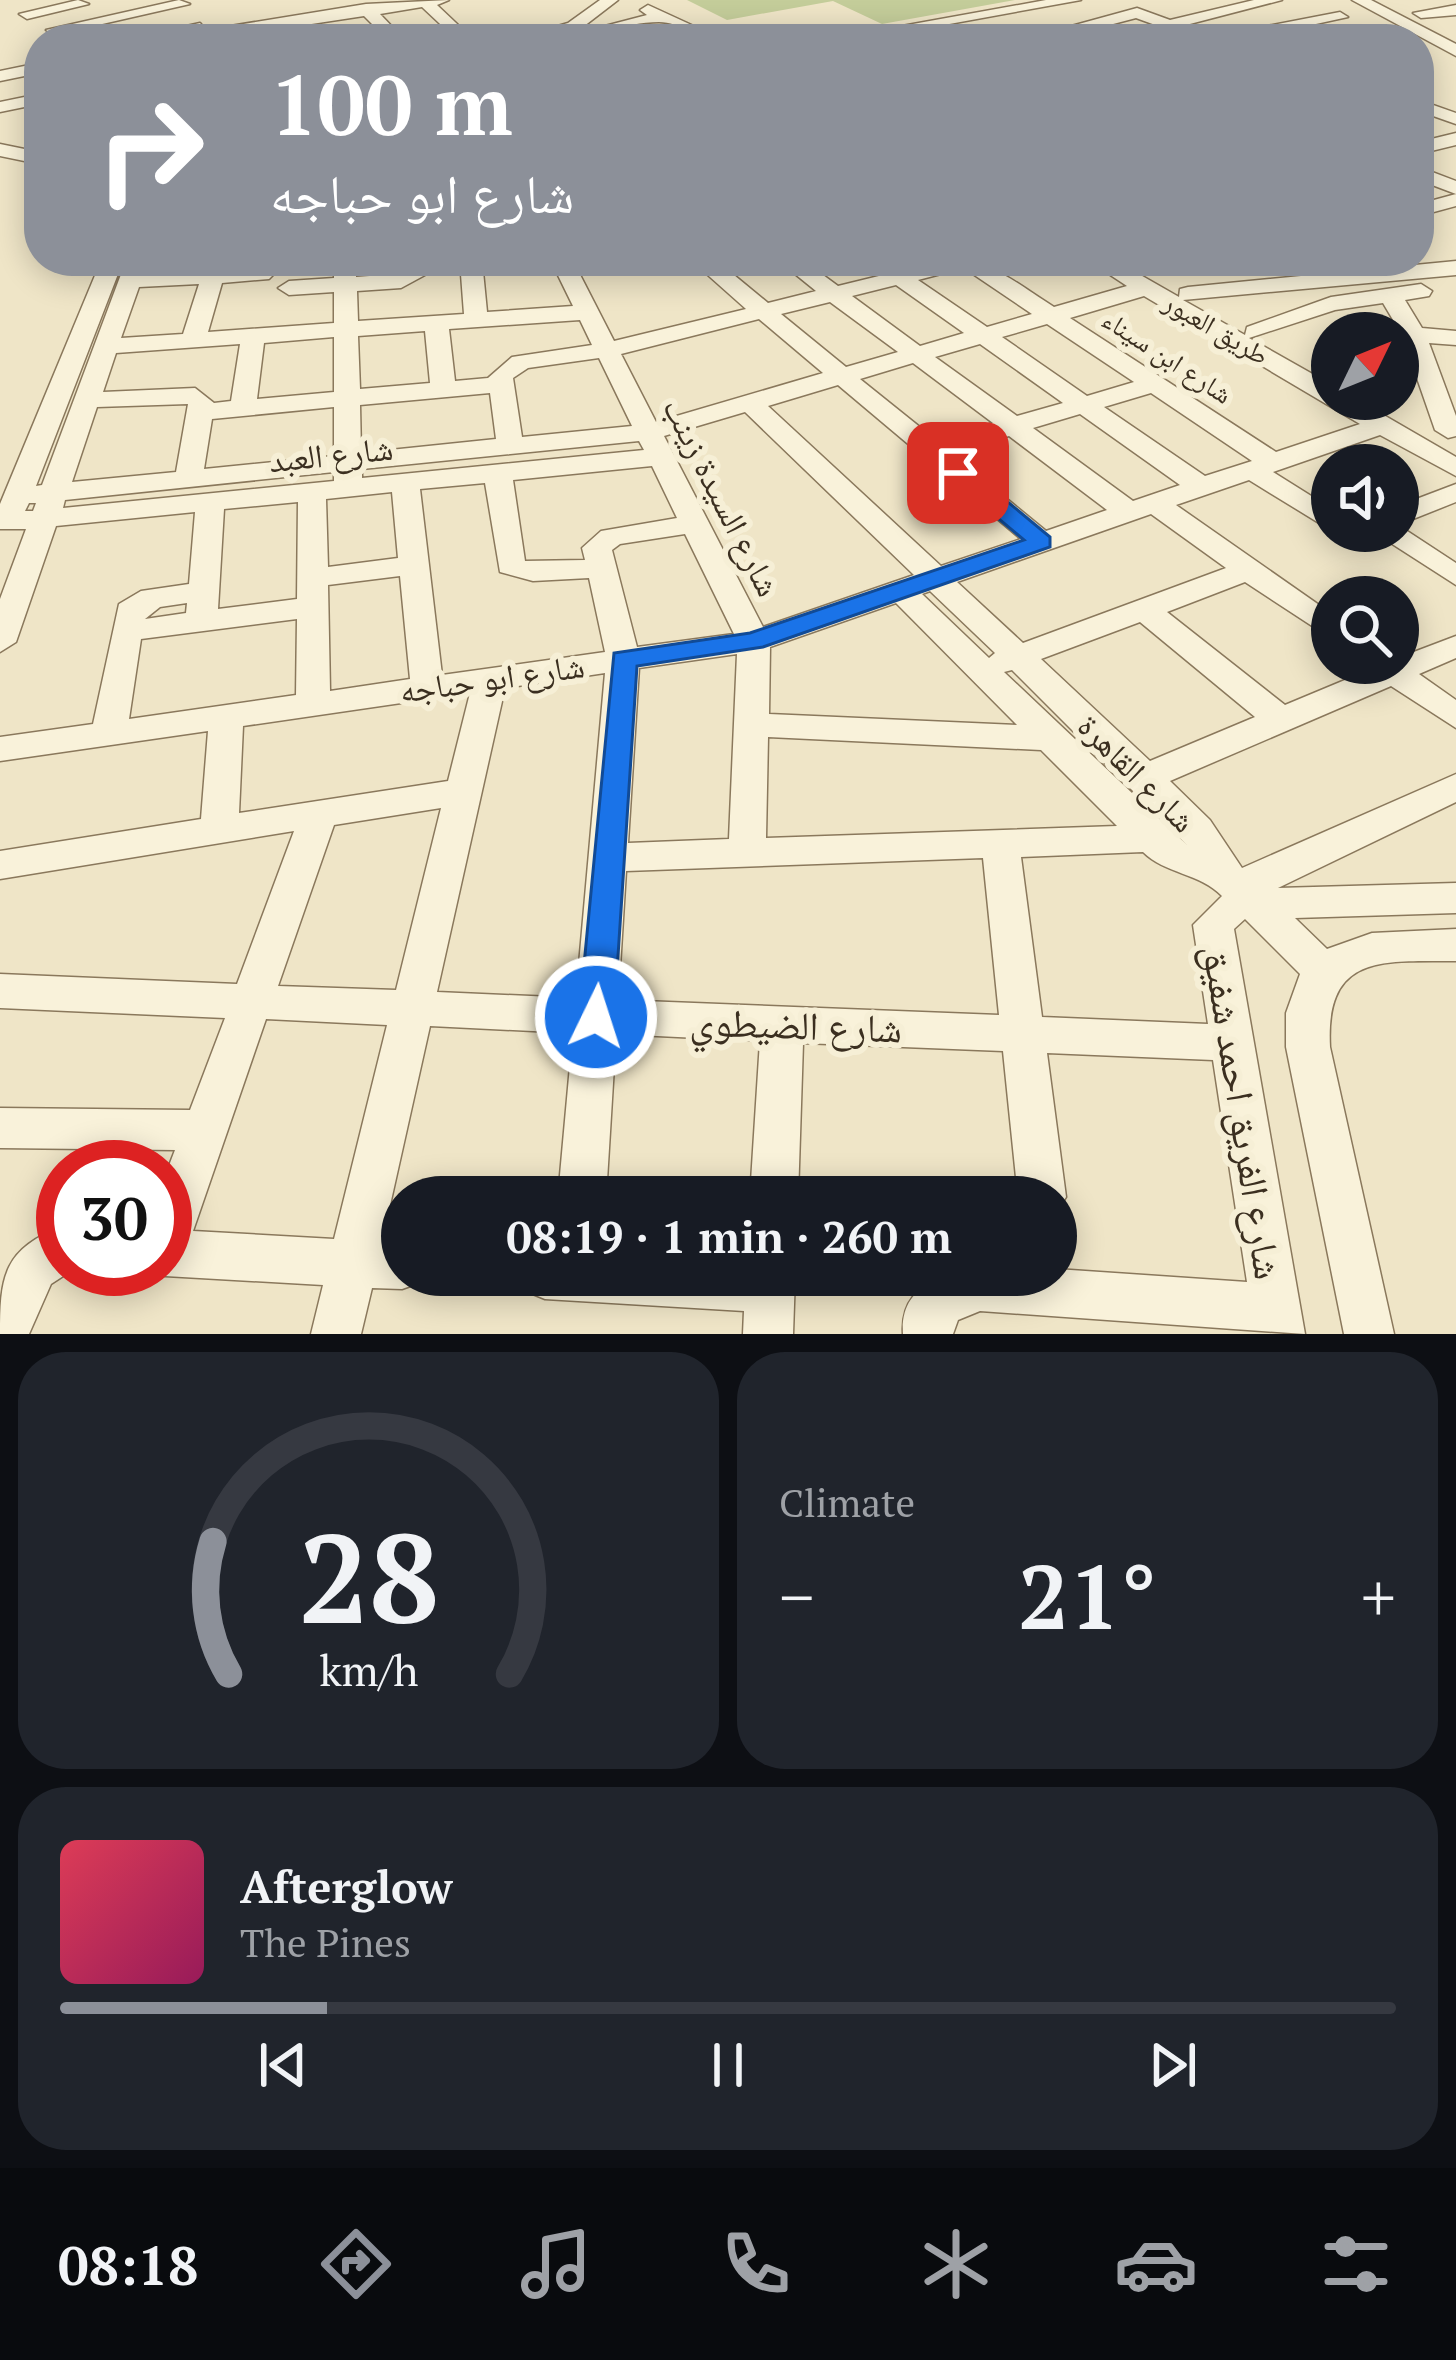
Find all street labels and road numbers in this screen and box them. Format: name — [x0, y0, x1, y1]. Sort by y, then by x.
street label: طريق العبور — [1156, 283, 1276, 373]
street label: شارع ابن سيناء — [1096, 301, 1239, 412]
street label: شارع السيدة زينب — [654, 390, 791, 603]
street label: شارع العبد — [267, 426, 395, 481]
street label: شارع ابو حباجه — [397, 643, 587, 712]
street label: شارع القاهرة — [1069, 704, 1206, 841]
street label: شارع الفريق احمد شفيق — [1192, 941, 1296, 1283]
street label: شارع الضيطوي — [689, 994, 903, 1061]

